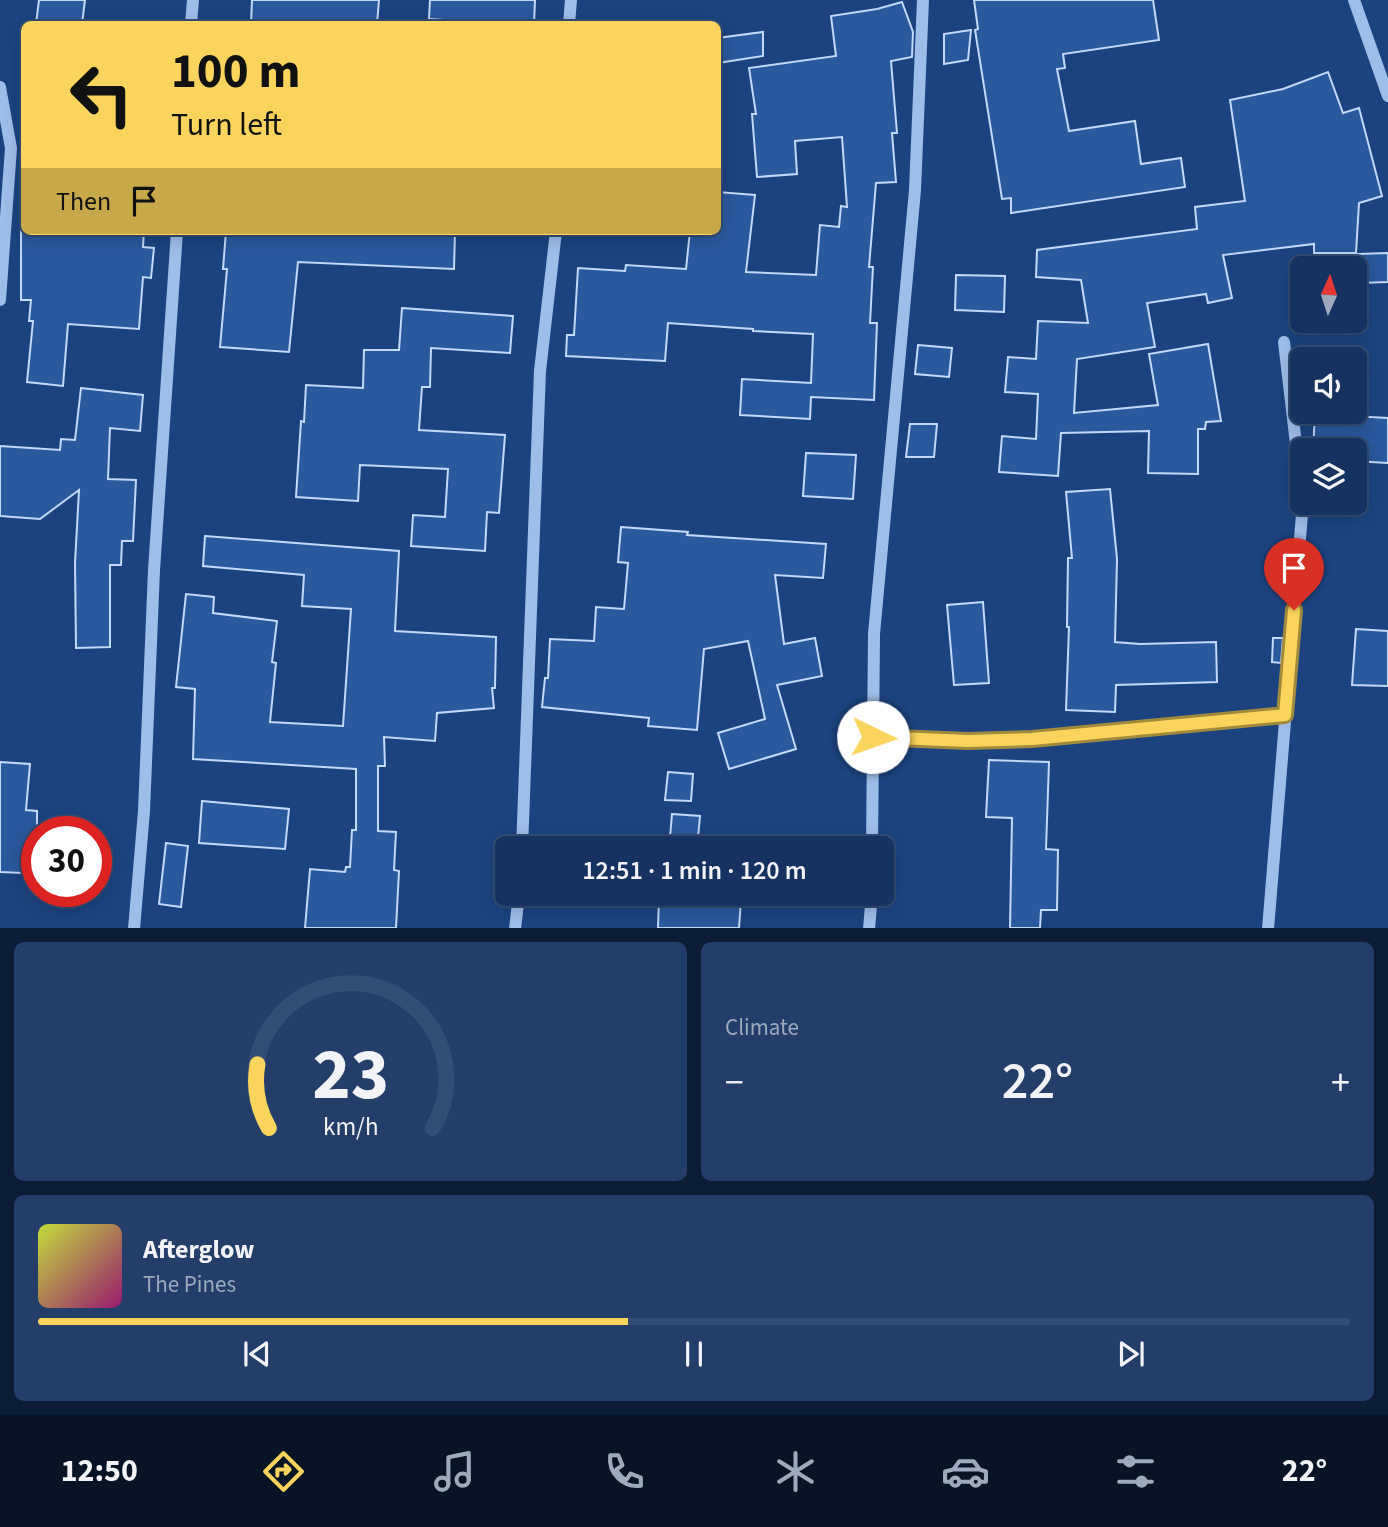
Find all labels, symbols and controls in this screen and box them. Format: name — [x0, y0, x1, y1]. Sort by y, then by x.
text: 100 m — [171, 37, 300, 107]
icon: left — [56, 49, 147, 140]
text: Turn left — [171, 102, 282, 148]
icon: arrive — [125, 182, 163, 220]
text: Then — [56, 183, 111, 220]
north arrow — [1290, 256, 1367, 332]
map controls — [1290, 256, 1367, 515]
button: sound — [1290, 347, 1367, 424]
button: layers — [1290, 438, 1367, 515]
pin — [1264, 538, 1324, 610]
icon: arrive — [1275, 549, 1313, 587]
position arrow — [836, 700, 910, 774]
speed limit sign: 30 — [21, 816, 112, 907]
text: 12:51 · 1 min · 120 m — [582, 852, 807, 889]
text: Climate — [725, 1011, 799, 1044]
text: 23 — [312, 1023, 389, 1127]
text: 22° — [1002, 1045, 1073, 1119]
text: − — [725, 1056, 744, 1110]
text: + — [1331, 1056, 1350, 1110]
text: km/h — [323, 1108, 378, 1144]
text: Afterglow — [143, 1231, 254, 1268]
text: The Pines — [143, 1268, 236, 1301]
icon: previous — [238, 1335, 276, 1373]
icon: pause — [675, 1335, 713, 1373]
icon: next — [1112, 1335, 1150, 1373]
icon: directions — [259, 1447, 308, 1496]
icon: music — [430, 1447, 479, 1496]
icon: phone — [600, 1447, 649, 1496]
icon: climate — [771, 1447, 820, 1496]
icon: car — [941, 1447, 990, 1496]
icon: filters — [1111, 1447, 1160, 1496]
text: 12:50 — [61, 1448, 138, 1494]
text: 22° — [1282, 1448, 1327, 1494]

